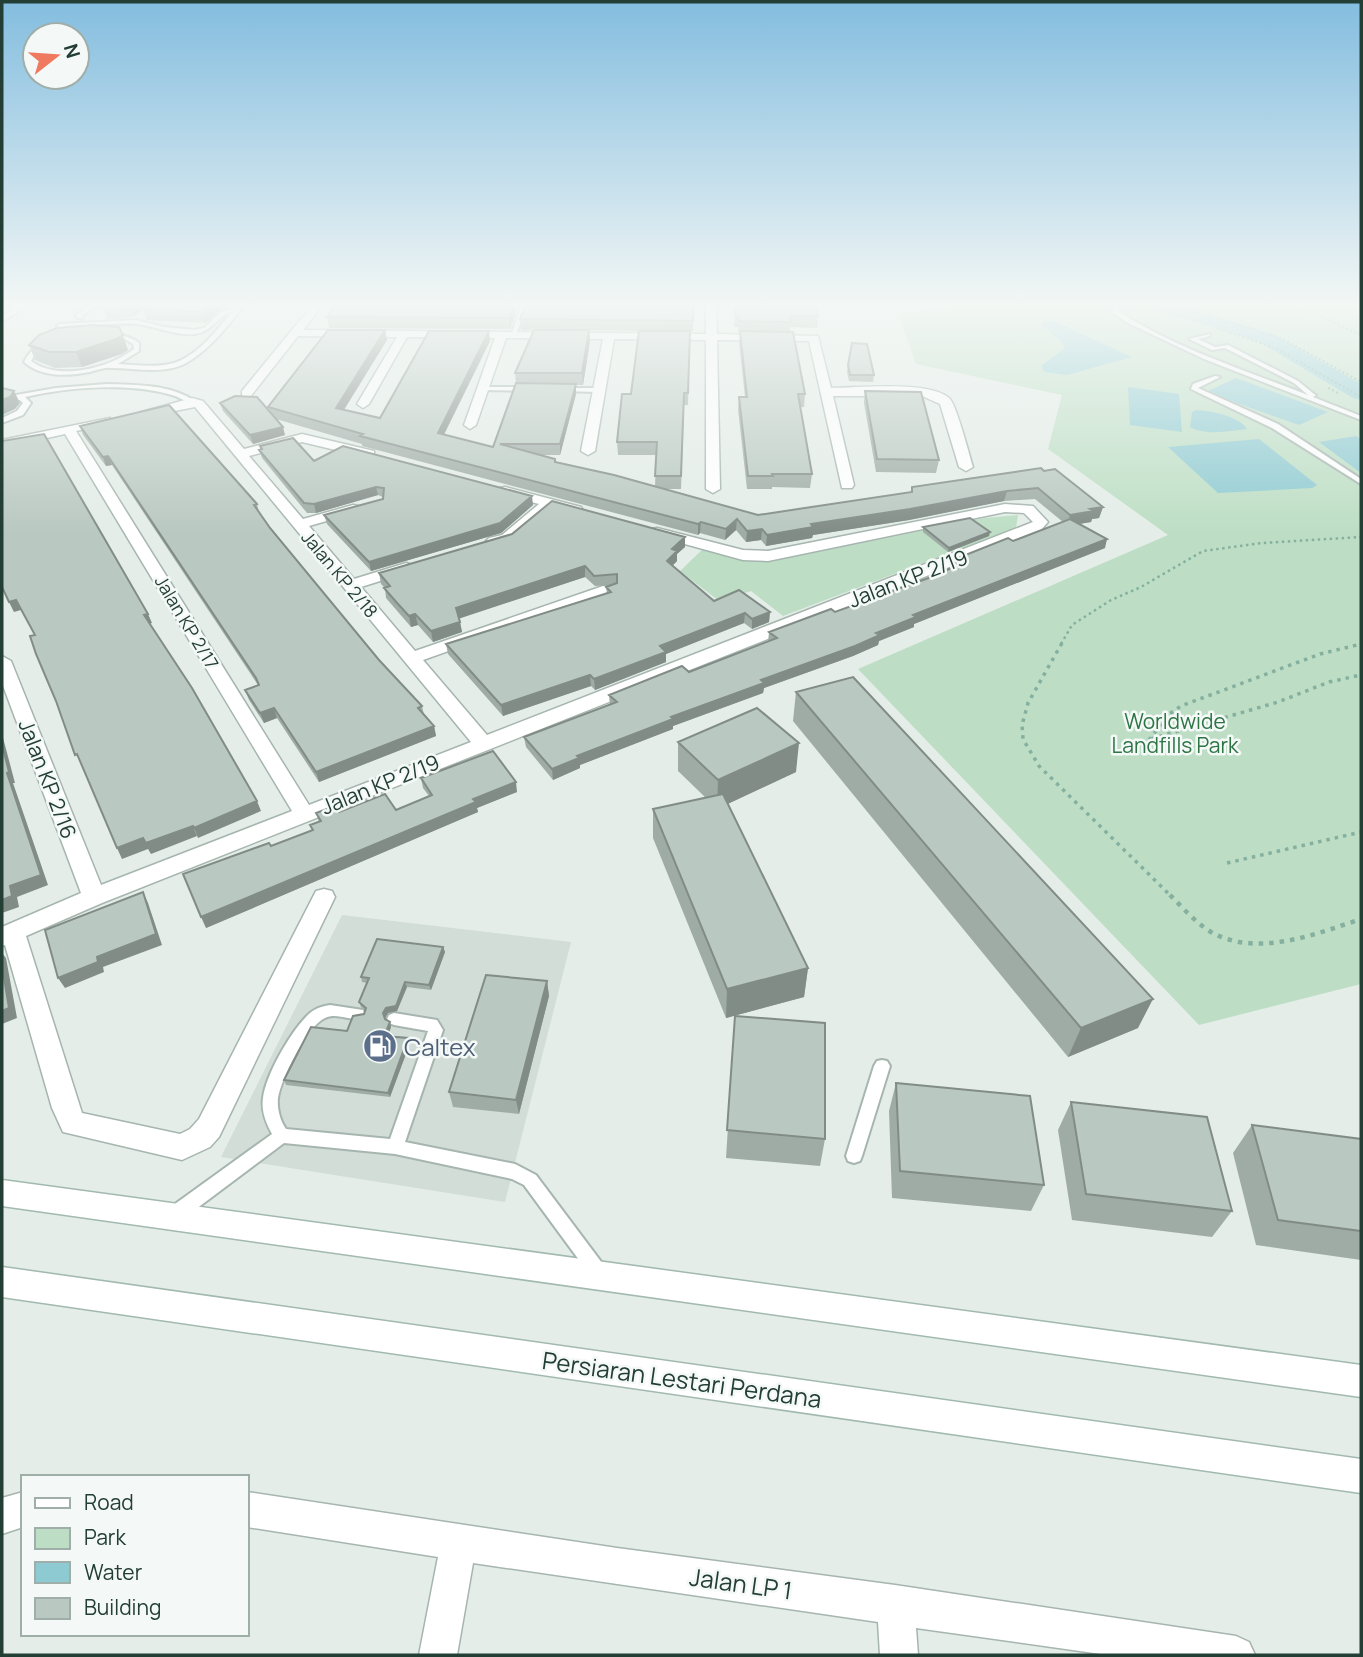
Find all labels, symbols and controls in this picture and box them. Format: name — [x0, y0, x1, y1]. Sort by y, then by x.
north arrow — [21, 21, 91, 91]
text: N — [58, 41, 87, 61]
street label: Jalan KP 2/18 — [297, 525, 383, 623]
street label: Jalan KP 2/19 — [844, 542, 972, 614]
street label: Jalan KP 2/17 — [150, 571, 224, 673]
park label: Worldwide Landfills Park — [1112, 707, 1239, 759]
street label: Jalan KP 2/16 — [12, 715, 84, 843]
street label: Jalan KP 2/19 — [317, 748, 443, 820]
fuel station icon: Caltex — [361, 1027, 399, 1065]
place label: Caltex — [404, 1030, 476, 1063]
street label: Persiaran Lestari Perdana — [540, 1343, 824, 1415]
legend — [21, 1475, 248, 1636]
text: Road — [84, 1488, 134, 1516]
text: Park — [84, 1523, 126, 1551]
text: Water — [84, 1558, 143, 1586]
street label: Jalan LP 1 — [688, 1559, 794, 1607]
text: Building — [84, 1593, 161, 1621]

